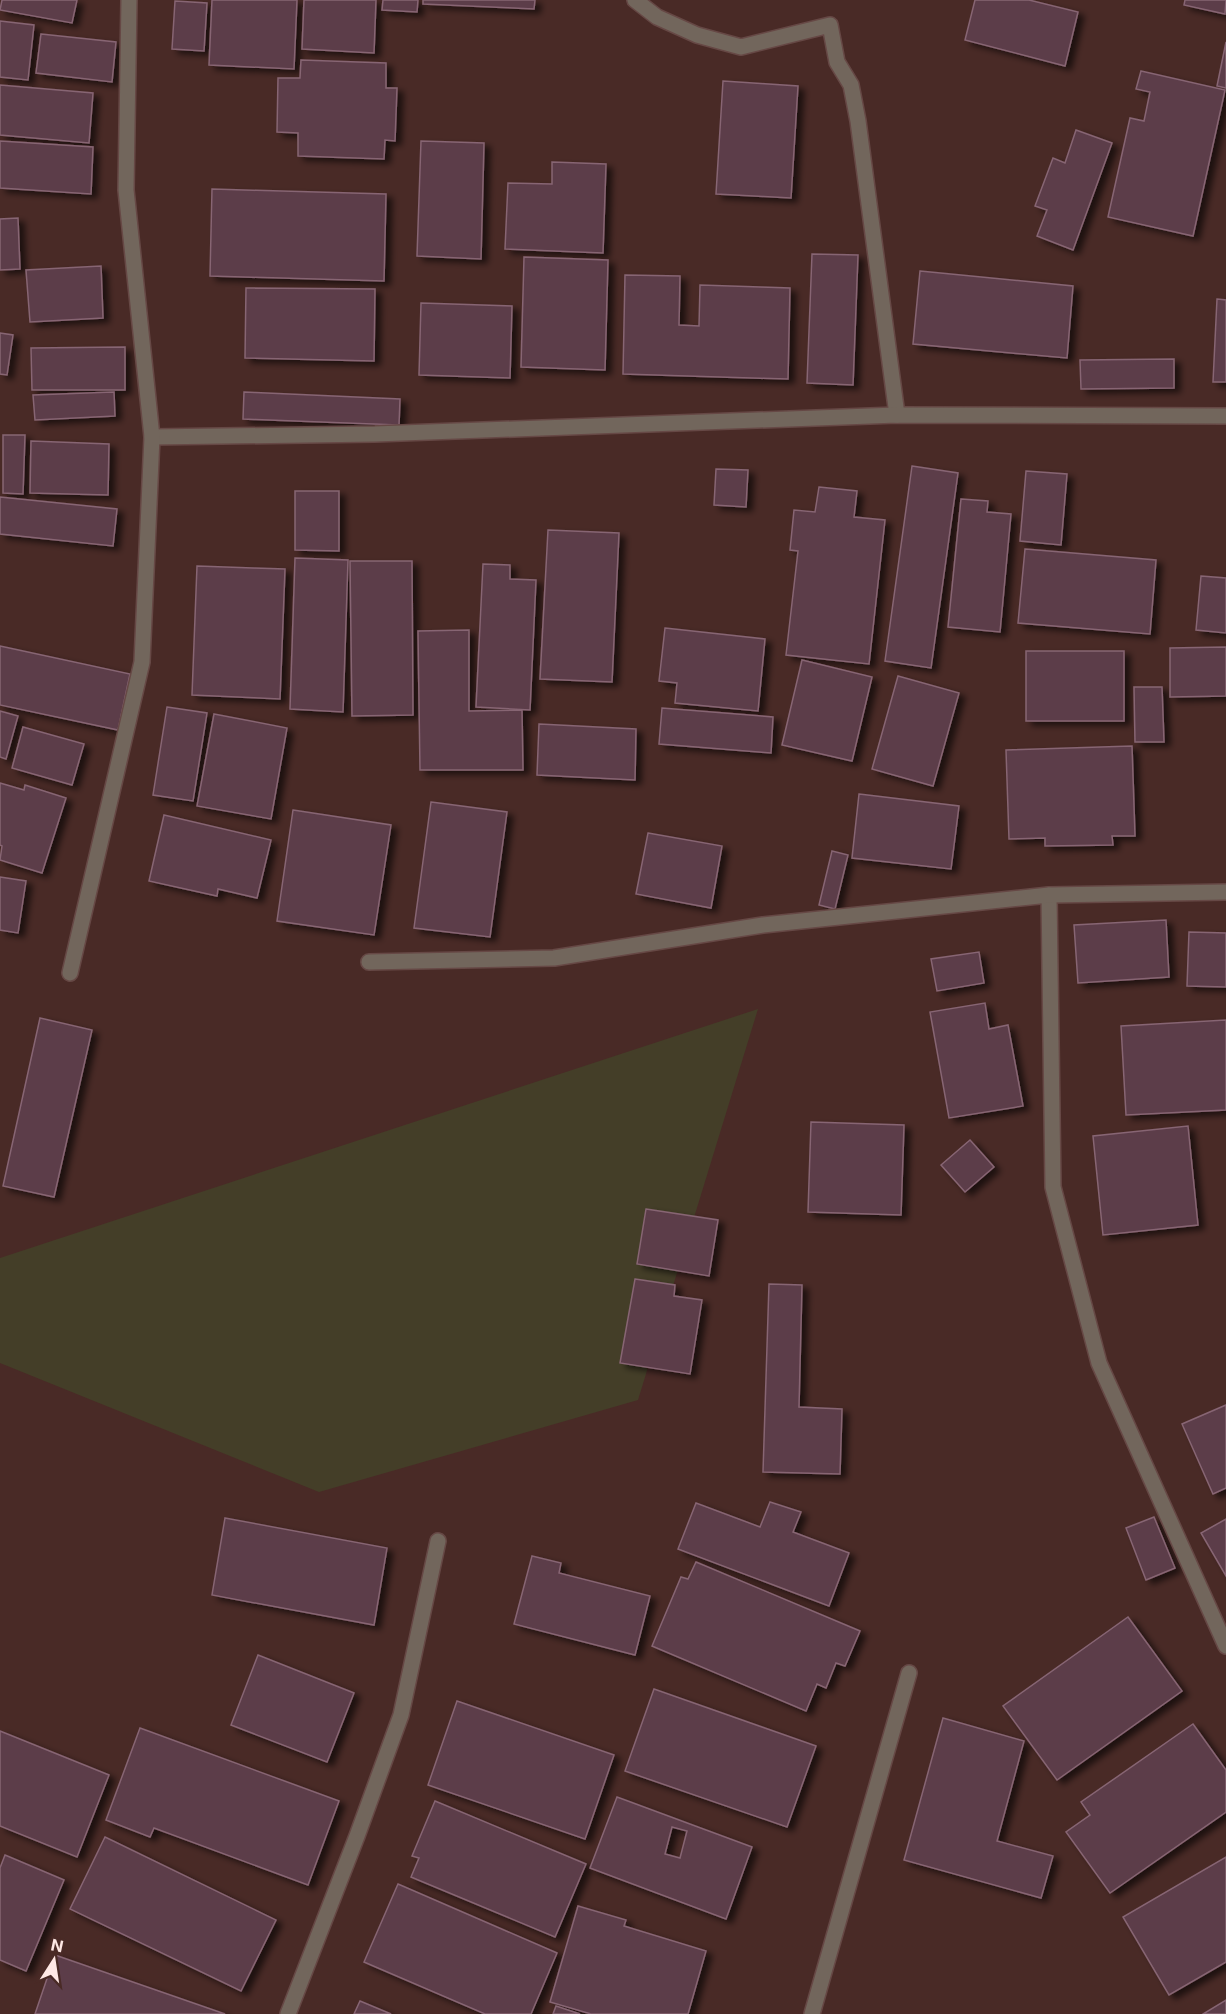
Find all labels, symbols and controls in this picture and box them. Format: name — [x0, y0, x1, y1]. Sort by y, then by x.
north arrow — [24, 1930, 84, 1990]
text: N — [49, 1934, 65, 1956]

